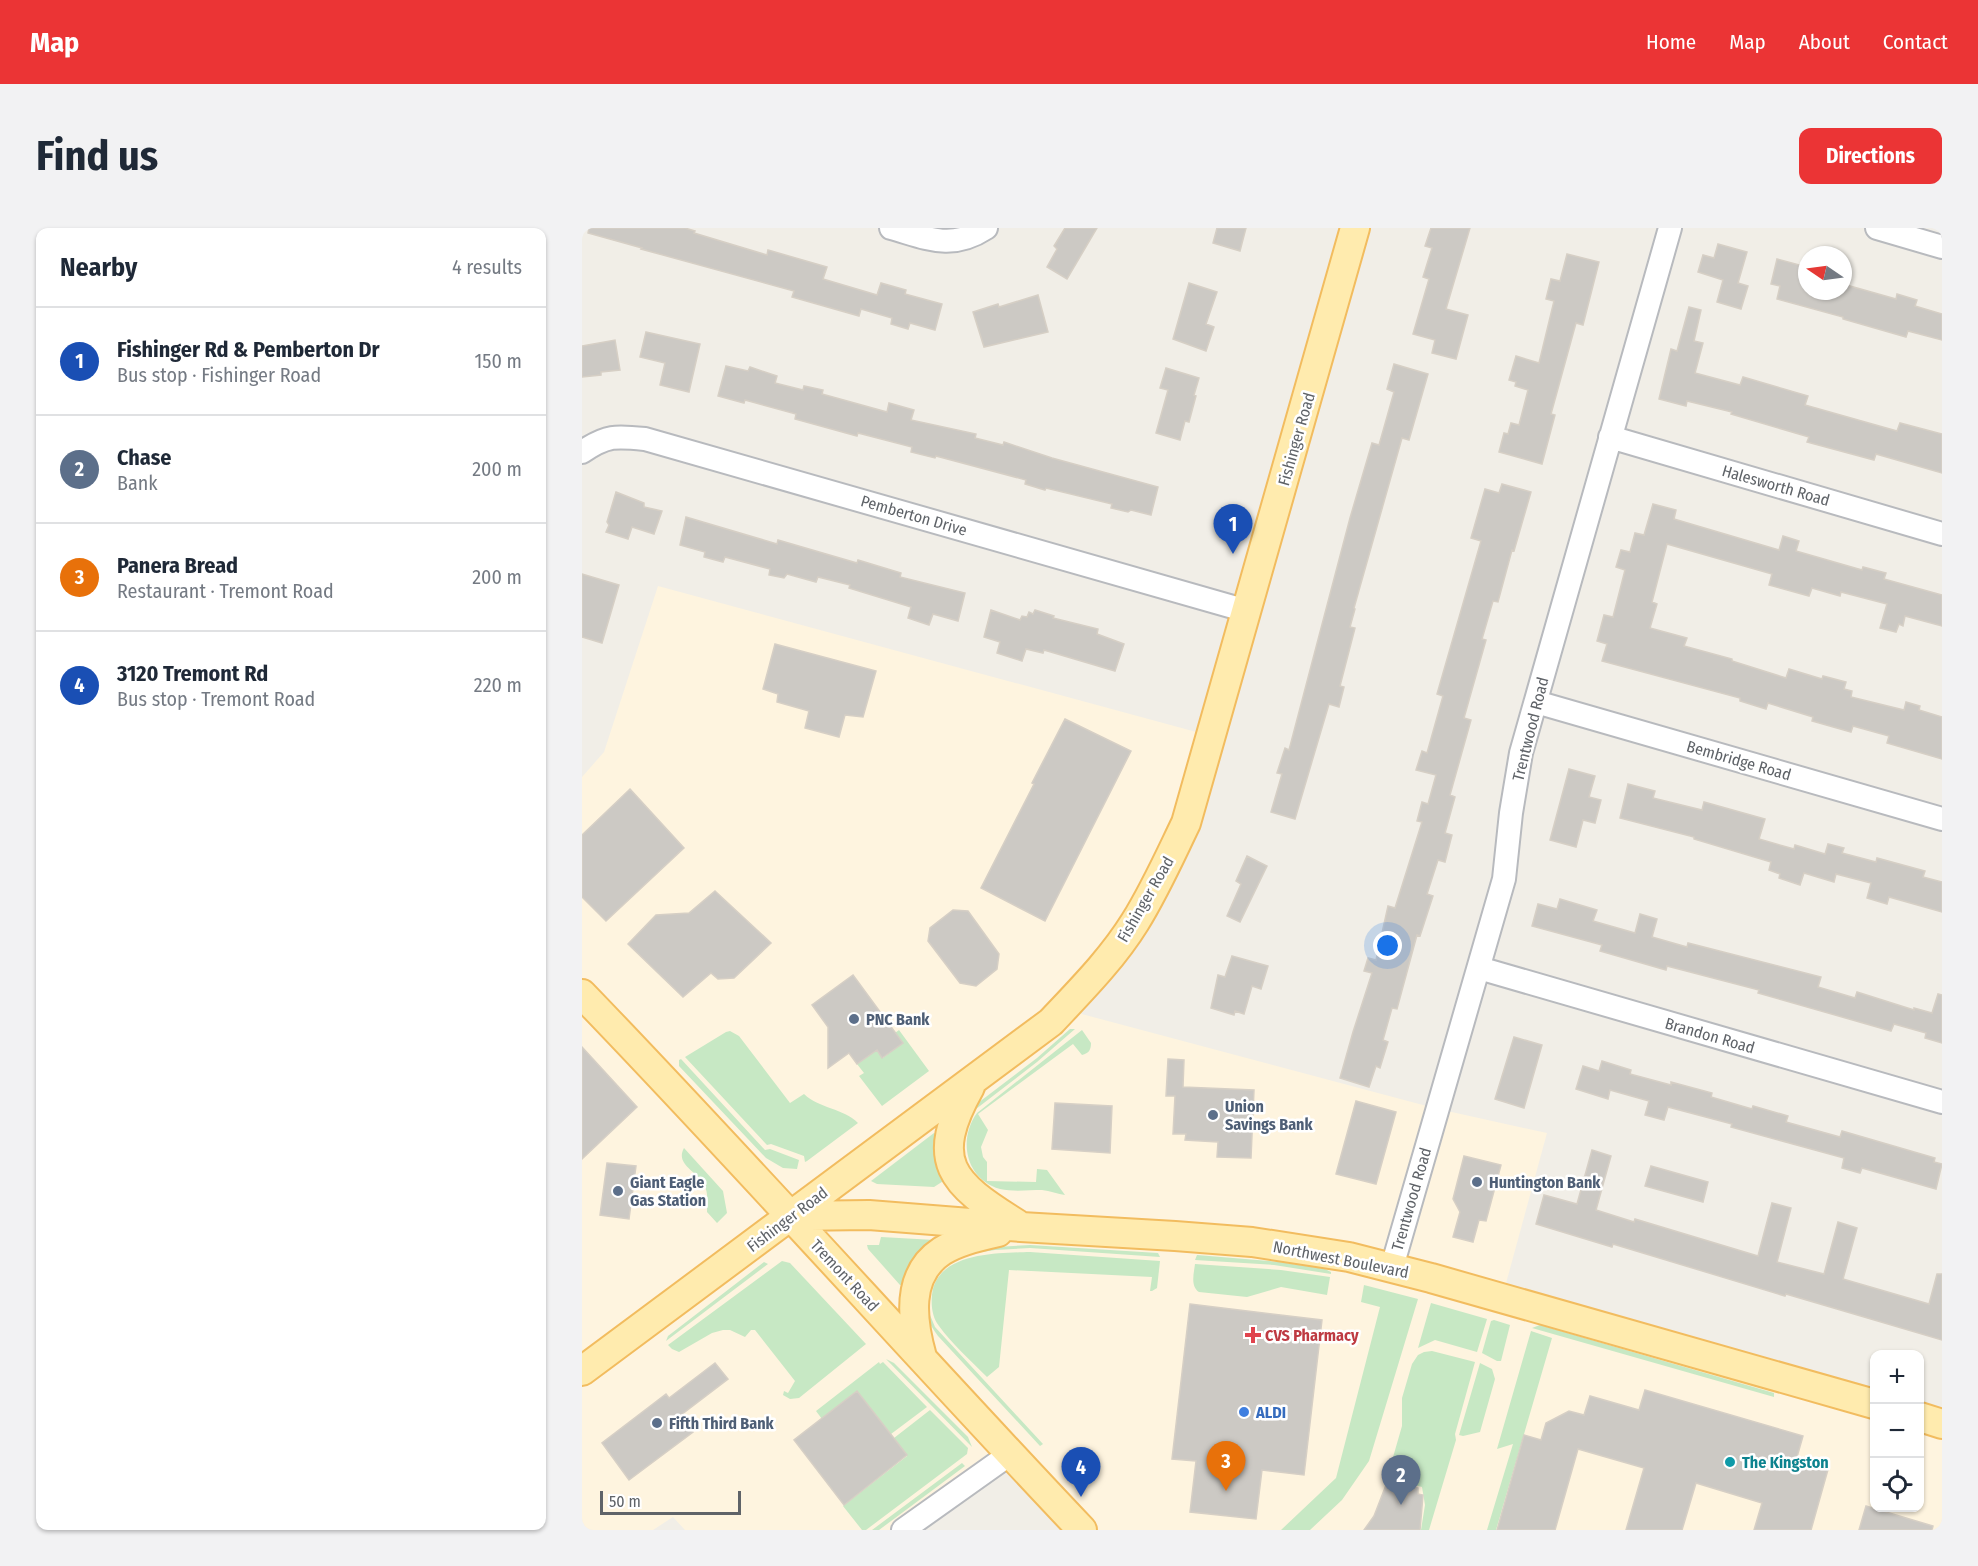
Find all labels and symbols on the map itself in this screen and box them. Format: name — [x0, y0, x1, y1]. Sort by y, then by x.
north arrow — [1798, 246, 1852, 300]
street label: Fishinger Road — [1274, 390, 1319, 488]
street label: Halesworth Road — [1720, 461, 1832, 510]
street label: Pemberton Drive — [859, 491, 969, 540]
pin: 1 — [1214, 504, 1252, 554]
street label: Trentwood Road — [1508, 675, 1553, 783]
street label: Bembridge Road — [1684, 736, 1793, 784]
street label: Fishinger Road — [1113, 853, 1178, 946]
your location — [1373, 931, 1402, 960]
place label: PNC Bank — [866, 1010, 930, 1029]
marker: PNC Bank — [847, 1012, 861, 1026]
street label: Brandon Road — [1663, 1014, 1757, 1057]
place label: Union Savings Bank — [1225, 1097, 1313, 1134]
marker: Union Savings Bank — [1206, 1108, 1220, 1122]
street label: Trentwood Road — [1388, 1145, 1435, 1253]
place label: Giant Eagle Gas Station — [630, 1173, 706, 1210]
place label: Huntington Bank — [1489, 1173, 1601, 1192]
marker: Huntington Bank — [1470, 1175, 1484, 1189]
street label: Fishinger Road — [743, 1183, 831, 1256]
marker: Giant Eagle Gas Station — [611, 1184, 625, 1198]
street label: Tremont Road — [807, 1235, 883, 1315]
street label: Northwest Boulevard — [1272, 1237, 1410, 1282]
place label: CVS Pharmacy — [1265, 1326, 1359, 1345]
marker: CVS Pharmacy — [1246, 1328, 1260, 1342]
place label: ALDI — [1255, 1403, 1286, 1422]
marker: ALDI — [1237, 1405, 1251, 1419]
place label: Fifth Third Bank — [669, 1414, 775, 1433]
marker: Fifth Third Bank — [650, 1416, 664, 1430]
pin: 3 — [1206, 1442, 1246, 1491]
pin: 4 — [1062, 1448, 1100, 1497]
place label: The Kingston — [1742, 1453, 1829, 1472]
marker: The Kingston — [1723, 1455, 1737, 1469]
pin: 2 — [1382, 1456, 1420, 1505]
scale bar — [600, 1488, 741, 1516]

